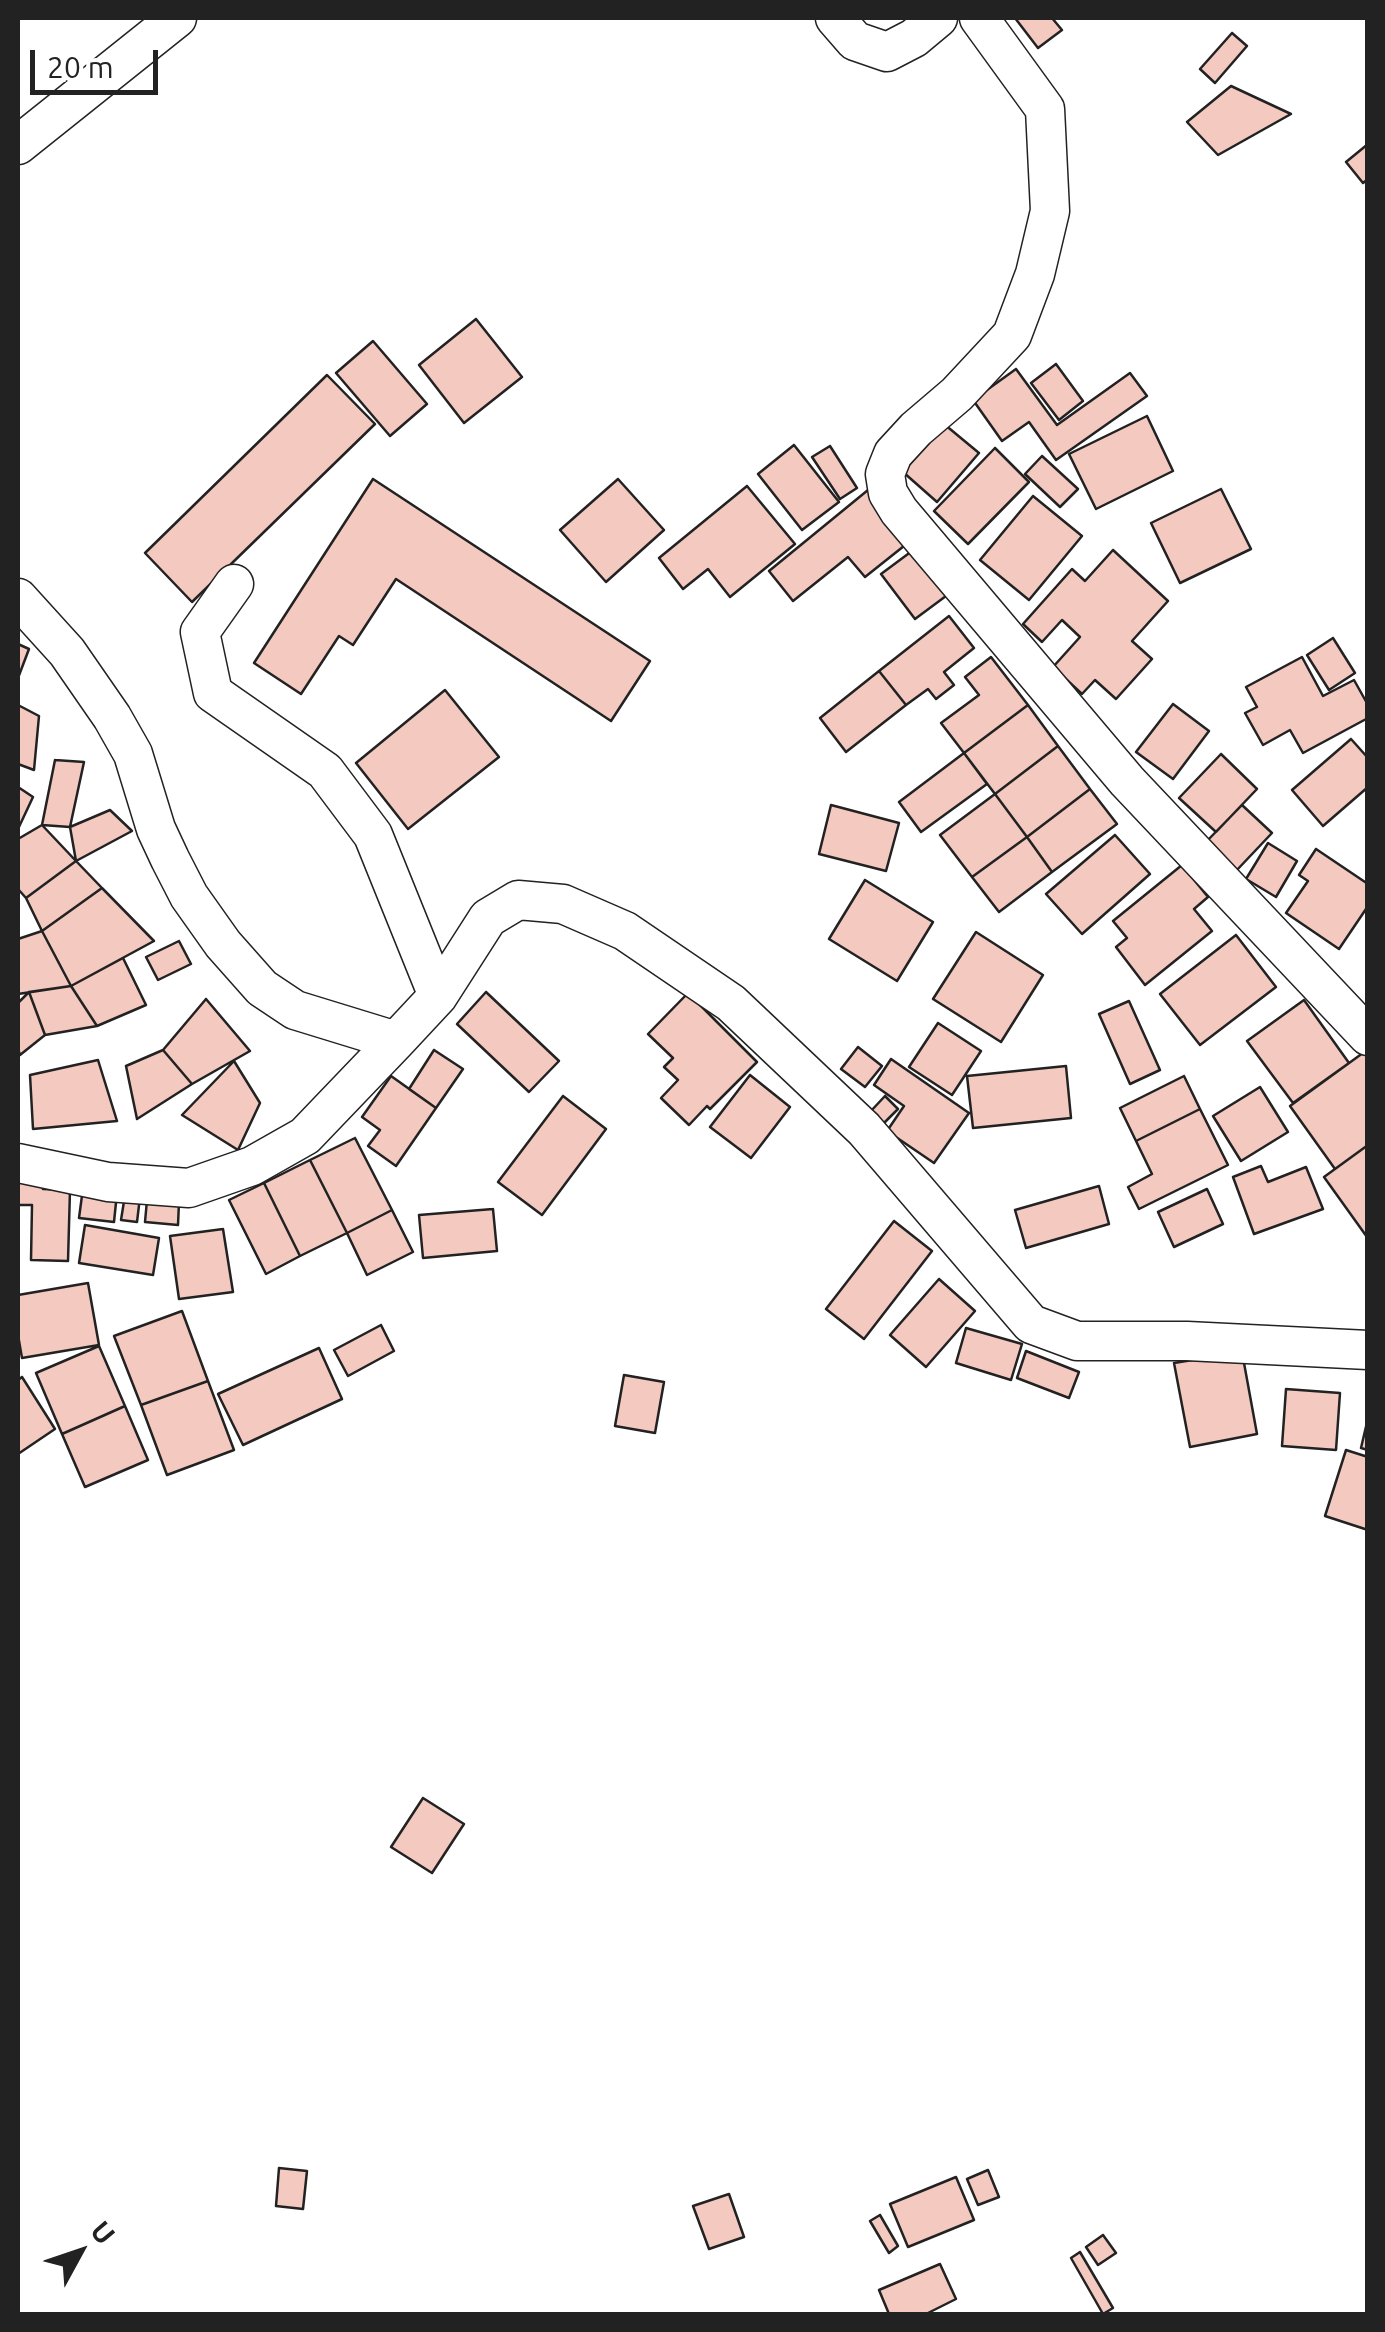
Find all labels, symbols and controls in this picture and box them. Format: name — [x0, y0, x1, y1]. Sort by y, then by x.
scale bar — [35, 30, 162, 92]
text: 20 m — [47, 50, 114, 84]
north arrow — [30, 2202, 130, 2302]
text: U — [85, 2215, 122, 2250]

